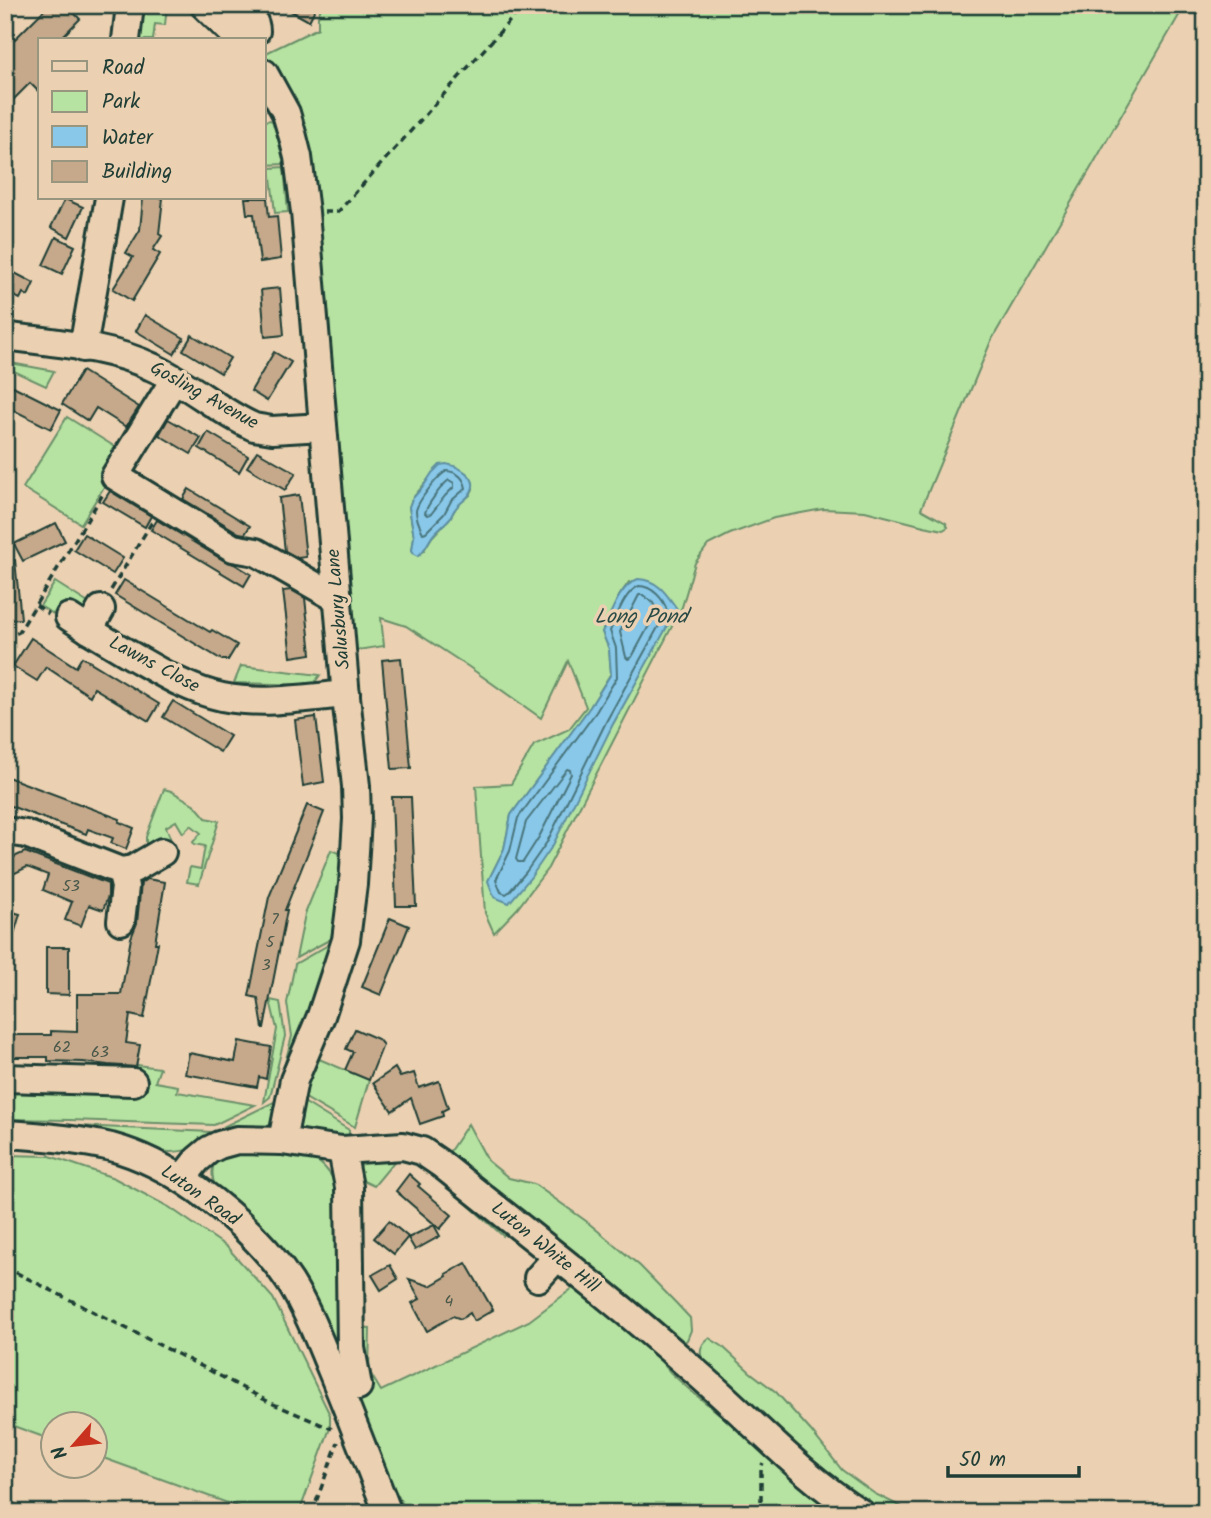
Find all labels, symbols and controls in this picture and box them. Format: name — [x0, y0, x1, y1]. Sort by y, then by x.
legend — [38, 38, 266, 200]
text: Road — [102, 52, 145, 85]
text: Park — [102, 86, 140, 119]
text: Water — [102, 122, 154, 155]
text: Building — [102, 156, 172, 189]
street label: Gosling Avenue — [144, 354, 264, 438]
street label: Salusbury Lane — [319, 547, 359, 670]
water label: Long Pond — [594, 601, 692, 634]
street label: Lawns Close — [103, 628, 205, 702]
house number: 53 — [62, 874, 80, 899]
house number: 7 — [271, 907, 279, 932]
house number: 5 — [266, 930, 276, 955]
house number: 3 — [261, 953, 271, 978]
house number: 62 — [53, 1035, 71, 1060]
house number: 63 — [91, 1040, 109, 1065]
street label: Luton Road — [154, 1158, 246, 1235]
street label: Luton White Hill — [484, 1195, 606, 1302]
house number: 4 — [445, 1289, 454, 1314]
north arrow — [38, 1410, 108, 1480]
scale bar — [948, 1434, 1080, 1478]
text: N — [45, 1440, 77, 1464]
text: 50 m — [959, 1444, 1006, 1477]

